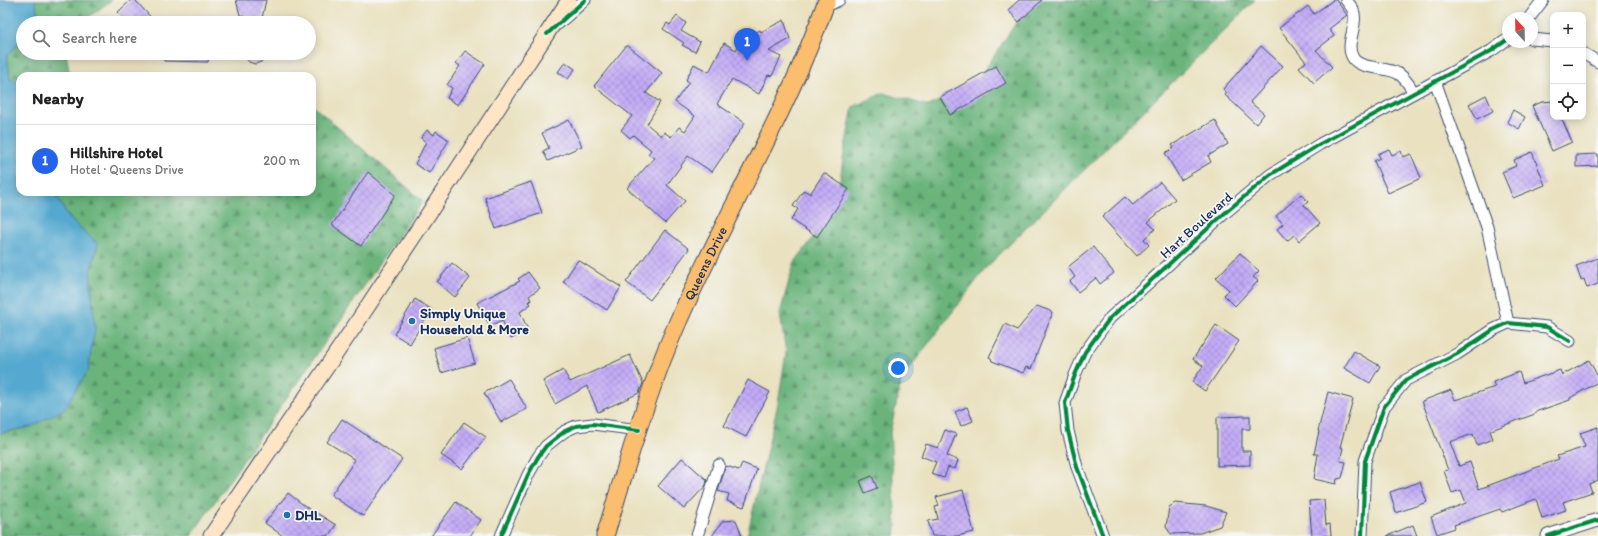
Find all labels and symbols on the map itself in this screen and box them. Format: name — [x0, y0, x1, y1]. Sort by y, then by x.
north arrow — [1502, 12, 1538, 48]
pin: 1 — [734, 28, 760, 61]
street label: Hart Boulevard — [1157, 188, 1236, 262]
street label: Queens Drive — [681, 223, 731, 303]
place label: Simply Unique Household & More — [420, 305, 529, 338]
marker: Simply Unique Household & More — [407, 316, 417, 326]
your location — [888, 358, 908, 378]
place label: DHL — [295, 507, 322, 524]
marker: DHL — [282, 510, 292, 520]

